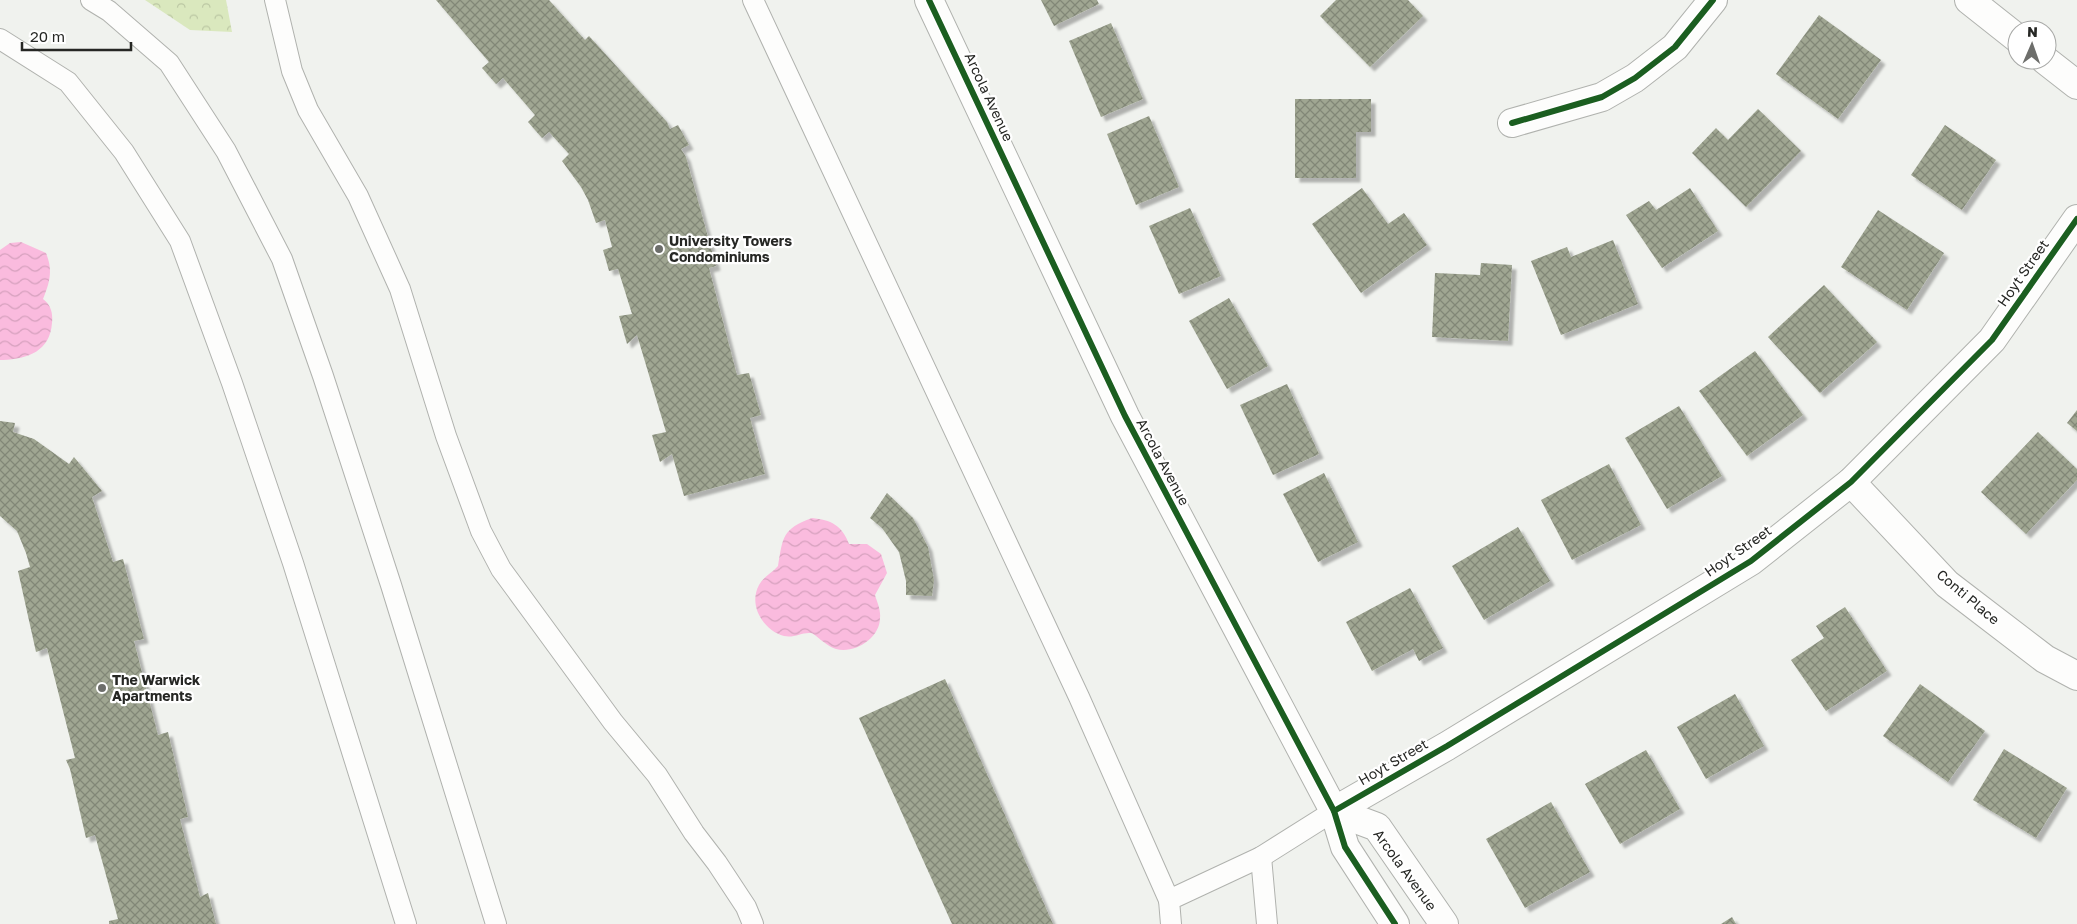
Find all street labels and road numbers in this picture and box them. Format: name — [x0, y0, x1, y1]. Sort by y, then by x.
street label: Arcola Avenue — [961, 50, 1017, 144]
street label: Hoyt Street — [1993, 236, 2052, 309]
street label: Arcola Avenue — [1133, 415, 1193, 508]
street label: Hoyt Street — [1701, 521, 1774, 580]
street label: Conti Place — [1934, 565, 2003, 628]
street label: Hoyt Street — [1355, 735, 1431, 788]
street label: Arcola Avenue — [1370, 826, 1441, 914]

